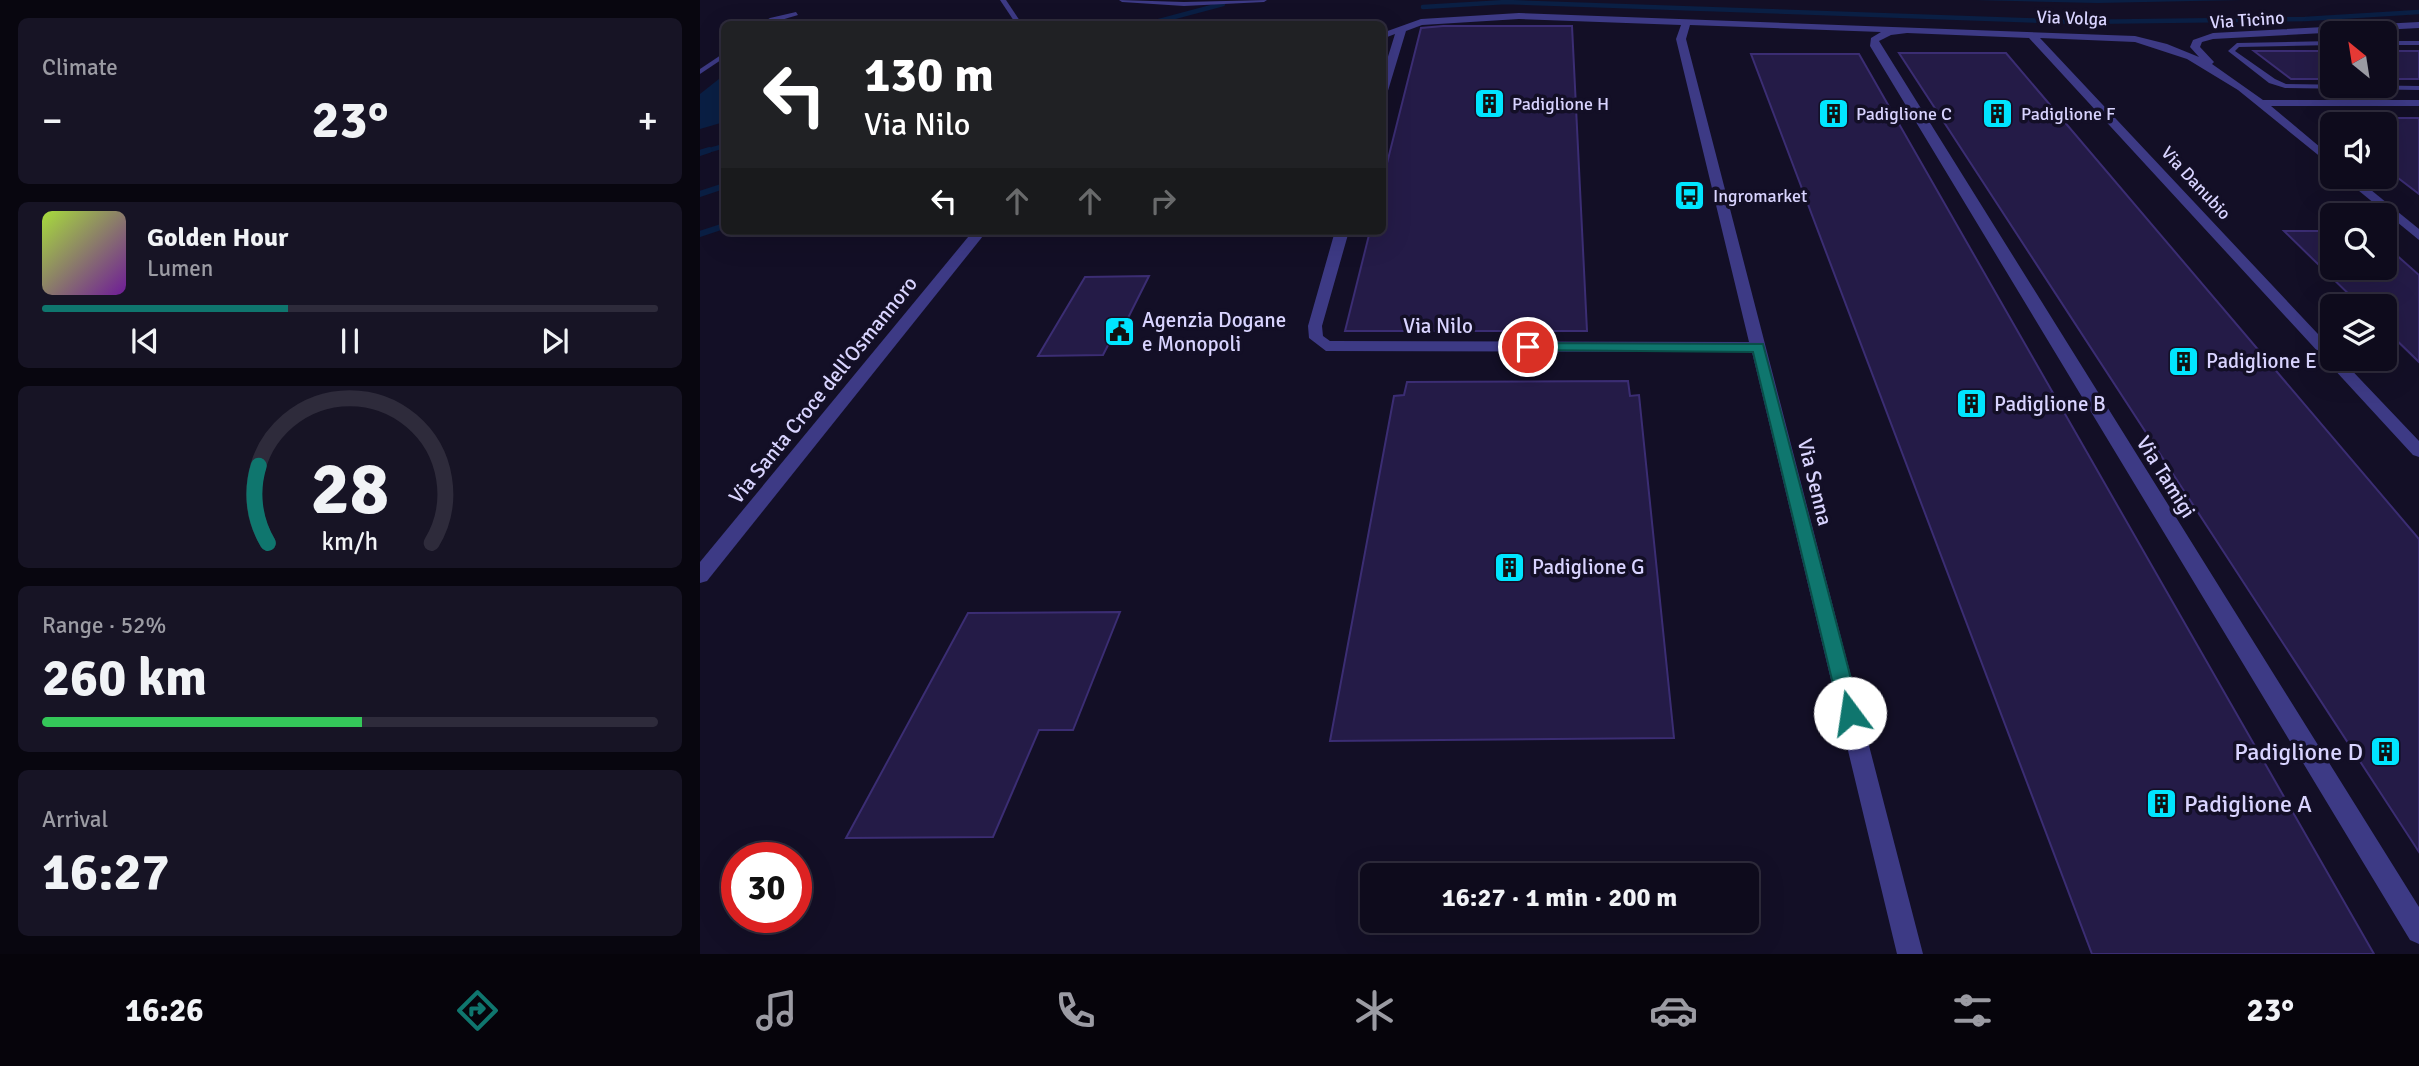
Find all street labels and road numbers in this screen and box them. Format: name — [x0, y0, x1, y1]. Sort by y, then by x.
street label: Via Volga — [2036, 6, 2108, 30]
street label: Via Ticino — [2209, 6, 2285, 34]
street label: Via Danubio — [2156, 142, 2236, 224]
street label: Via Santa Croce dell'Osmannoro — [723, 271, 923, 509]
street label: Via Nilo — [1403, 313, 1473, 339]
street label: Via Tamigi — [2131, 431, 2201, 523]
street label: Via Senna — [1792, 436, 1838, 528]

